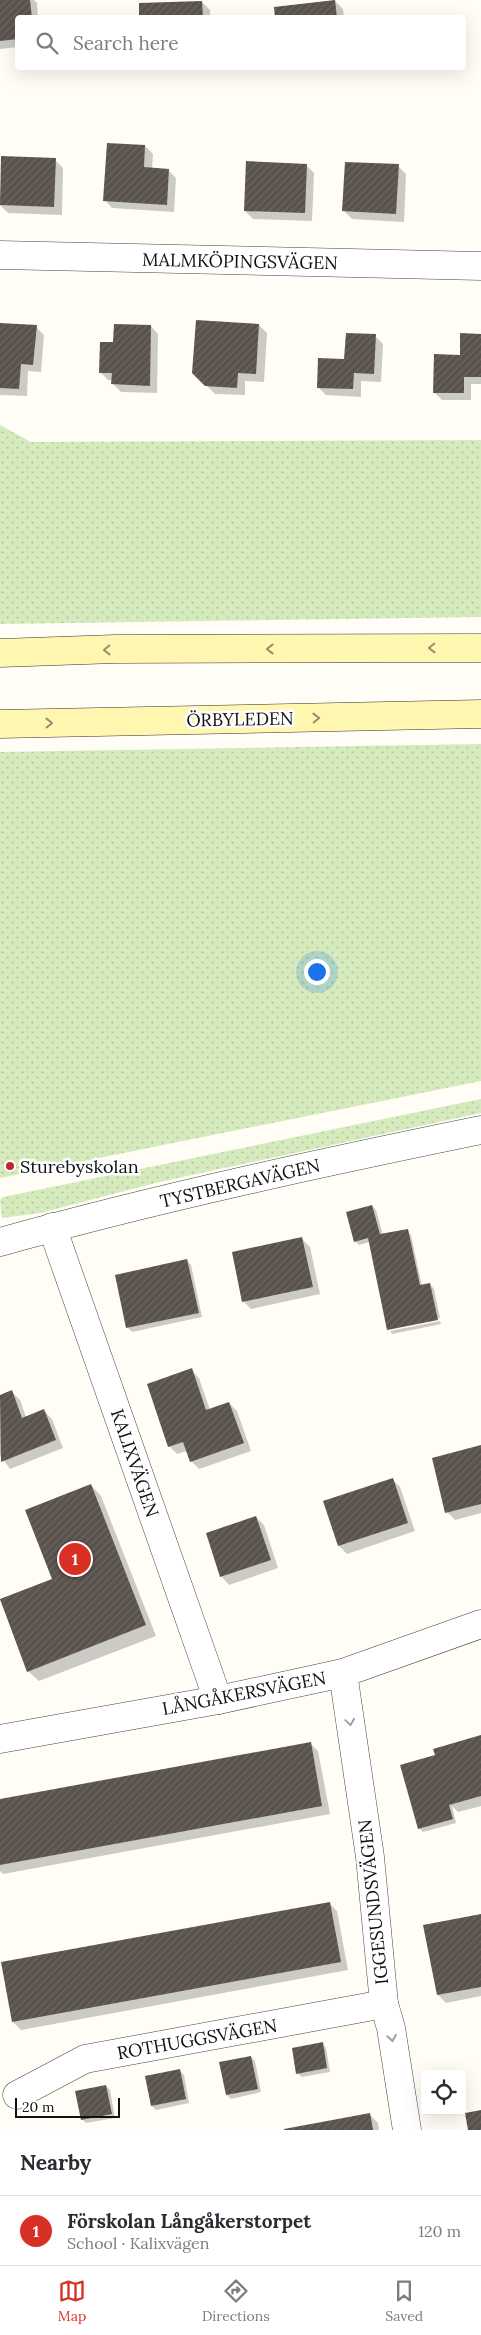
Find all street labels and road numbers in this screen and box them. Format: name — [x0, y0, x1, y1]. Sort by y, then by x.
street label: MALMKÖPINGSVÄGEN — [142, 248, 338, 274]
street label: ÖRBYLEDEN — [186, 707, 294, 731]
street label: TYSTBERGAVÄGEN — [158, 1153, 322, 1213]
street label: KALIXVÄGEN — [106, 1406, 164, 1520]
street label: LÅNGÅKERSVÄGEN — [160, 1666, 328, 1720]
street label: IGGESUNDSVÄGEN — [353, 1818, 393, 1986]
street label: ROTHUGGSVÄGEN — [115, 2014, 279, 2064]

